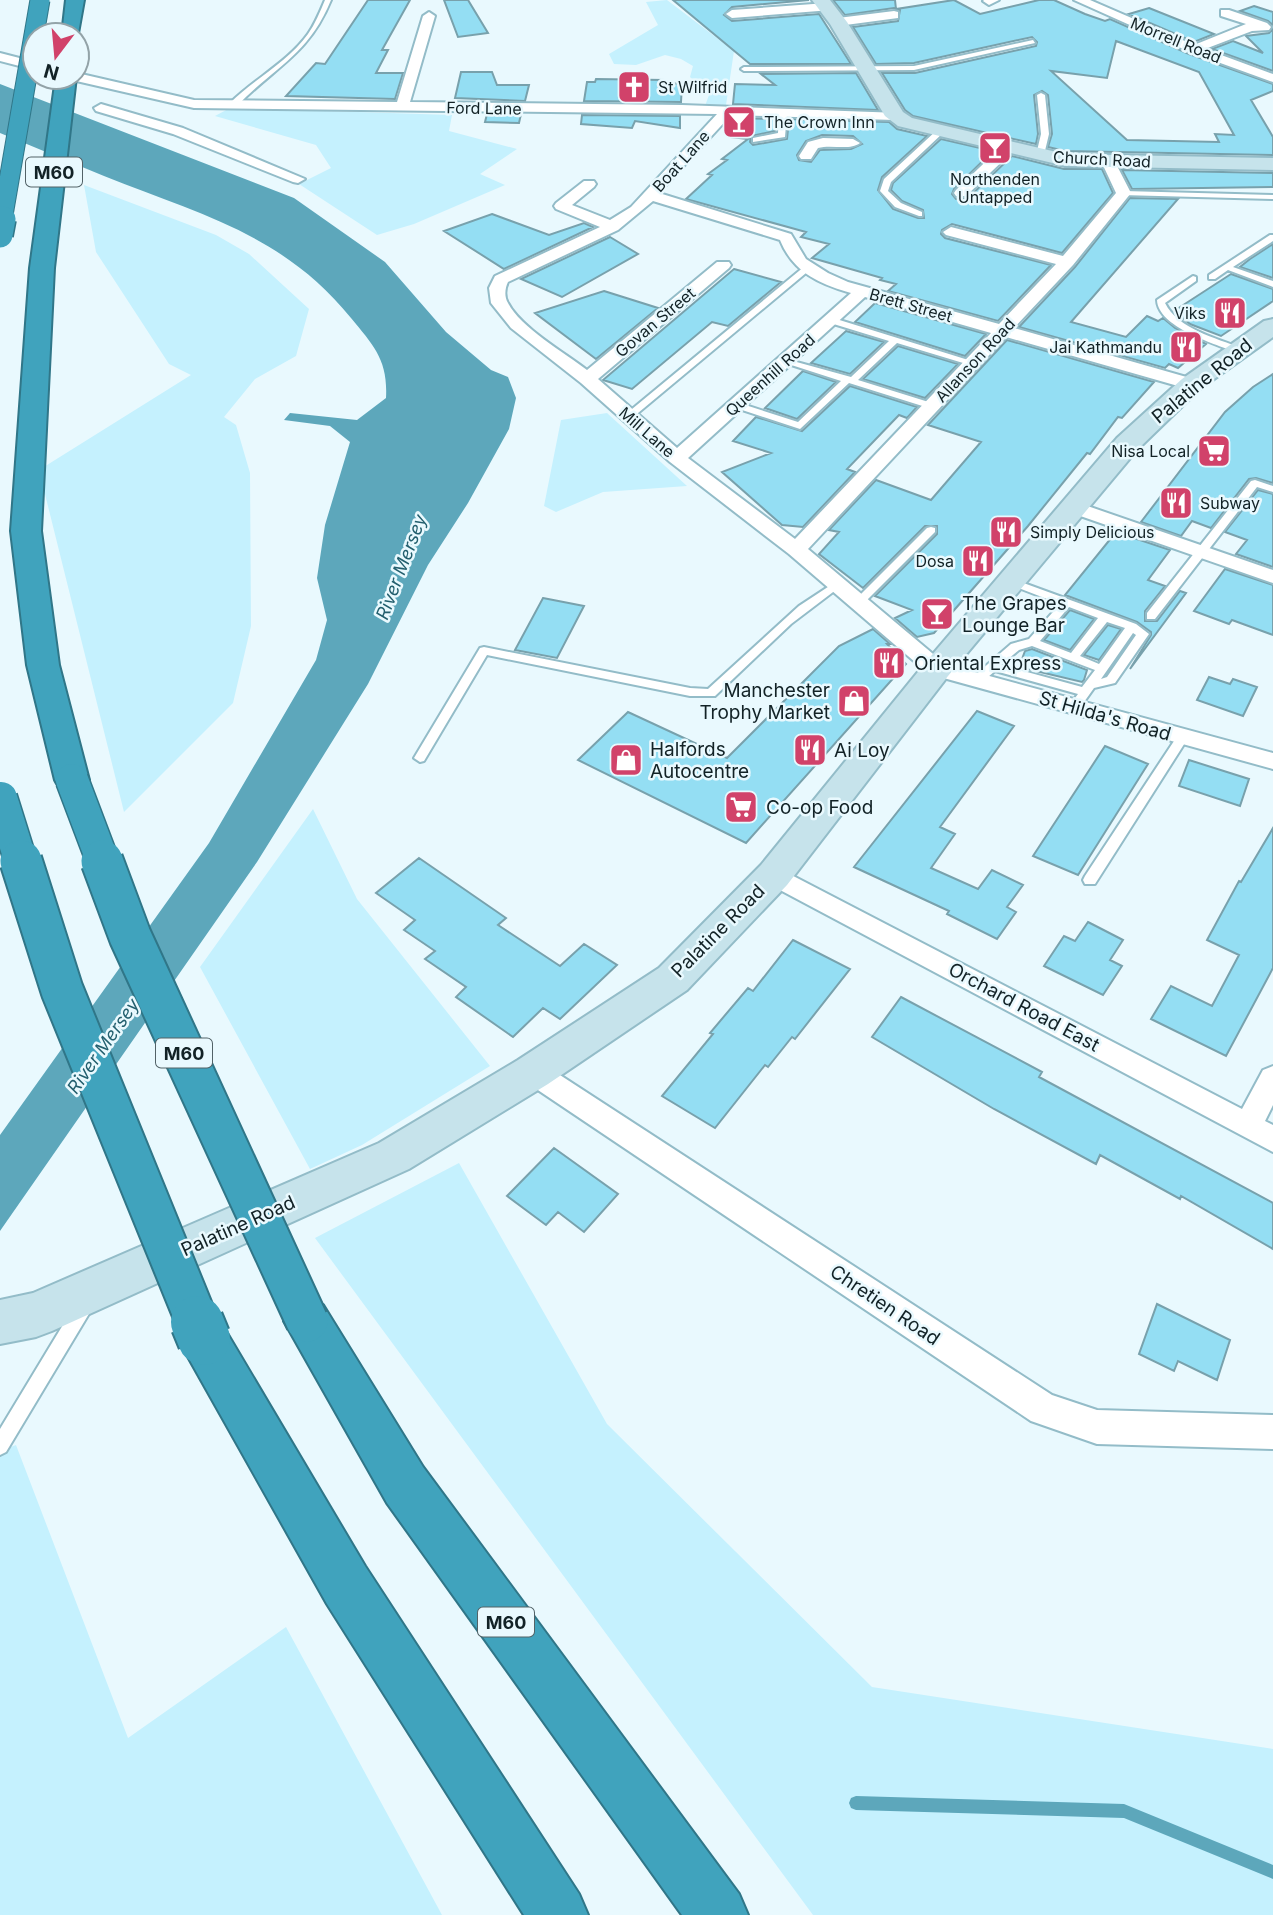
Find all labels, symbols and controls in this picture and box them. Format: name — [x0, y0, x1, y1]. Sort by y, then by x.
street label: Morrell Road — [1128, 13, 1224, 67]
north arrow — [21, 21, 91, 91]
text: N — [41, 59, 62, 85]
church icon: St Wilfrid — [615, 68, 653, 106]
place label: St Wilfrid — [658, 77, 727, 97]
street label: Ford Lane — [446, 97, 522, 119]
bar icon: The Crown Inn — [720, 103, 758, 141]
place label: The Crown Inn — [764, 112, 875, 132]
street label: Boat Lane — [648, 126, 714, 196]
bar icon: Northenden Untapped — [976, 129, 1014, 167]
street label: Church Road — [1053, 146, 1151, 172]
road number: M60 — [26, 158, 82, 187]
place label: Northenden Untapped — [950, 169, 1040, 207]
street label: Govan Street — [611, 283, 699, 361]
street label: Brett Street — [867, 284, 955, 326]
restaurant icon: Viks — [1211, 294, 1249, 332]
place label: Viks — [1174, 303, 1206, 323]
street label: Allanson Road — [931, 314, 1019, 406]
restaurant icon: Jai Kathmandu — [1167, 328, 1205, 366]
street label: Queenhill Road — [721, 329, 819, 421]
street label: Palatine Road — [1147, 334, 1257, 428]
place label: Jai Kathmandu — [1049, 337, 1162, 357]
street label: Mill Lane — [615, 402, 679, 462]
supermarket icon: Nisa Local — [1195, 432, 1233, 470]
place label: Nisa Local — [1111, 441, 1190, 461]
restaurant icon: Subway — [1157, 484, 1195, 522]
place label: Subway — [1200, 493, 1260, 513]
water label: River Mersey — [371, 511, 431, 623]
restaurant icon: Simply Delicious — [987, 513, 1025, 551]
place label: Simply Delicious — [1030, 522, 1155, 542]
restaurant icon: Dosa — [959, 542, 997, 580]
place label: Dosa — [915, 551, 954, 571]
place label: The Grapes Lounge Bar — [962, 592, 1067, 637]
bar icon: The Grapes Lounge Bar — [918, 595, 956, 633]
restaurant icon: Oriental Express — [870, 644, 908, 682]
place label: Oriental Express — [914, 652, 1061, 675]
place label: Manchester Trophy Market — [699, 679, 830, 724]
shop icon: Manchester Trophy Market — [835, 682, 873, 720]
street label: St Hilda's Road — [1036, 686, 1174, 746]
restaurant icon: Ai Loy — [791, 731, 829, 769]
place label: Halfords Autocentre — [650, 738, 749, 783]
place label: Ai Loy — [834, 739, 890, 762]
shop icon: Halfords Autocentre — [607, 741, 645, 779]
supermarket icon: Co-op Food — [722, 788, 760, 826]
place label: Co-op Food — [766, 796, 873, 819]
street label: Palatine Road — [667, 880, 769, 982]
street label: Orchard Road East — [945, 958, 1103, 1056]
water label: River Mersey — [63, 994, 144, 1097]
road number: M60 — [156, 1038, 212, 1068]
street label: Palatine Road — [177, 1191, 299, 1261]
street label: Chretien Road — [826, 1260, 944, 1350]
road number: M60 — [478, 1608, 534, 1637]

